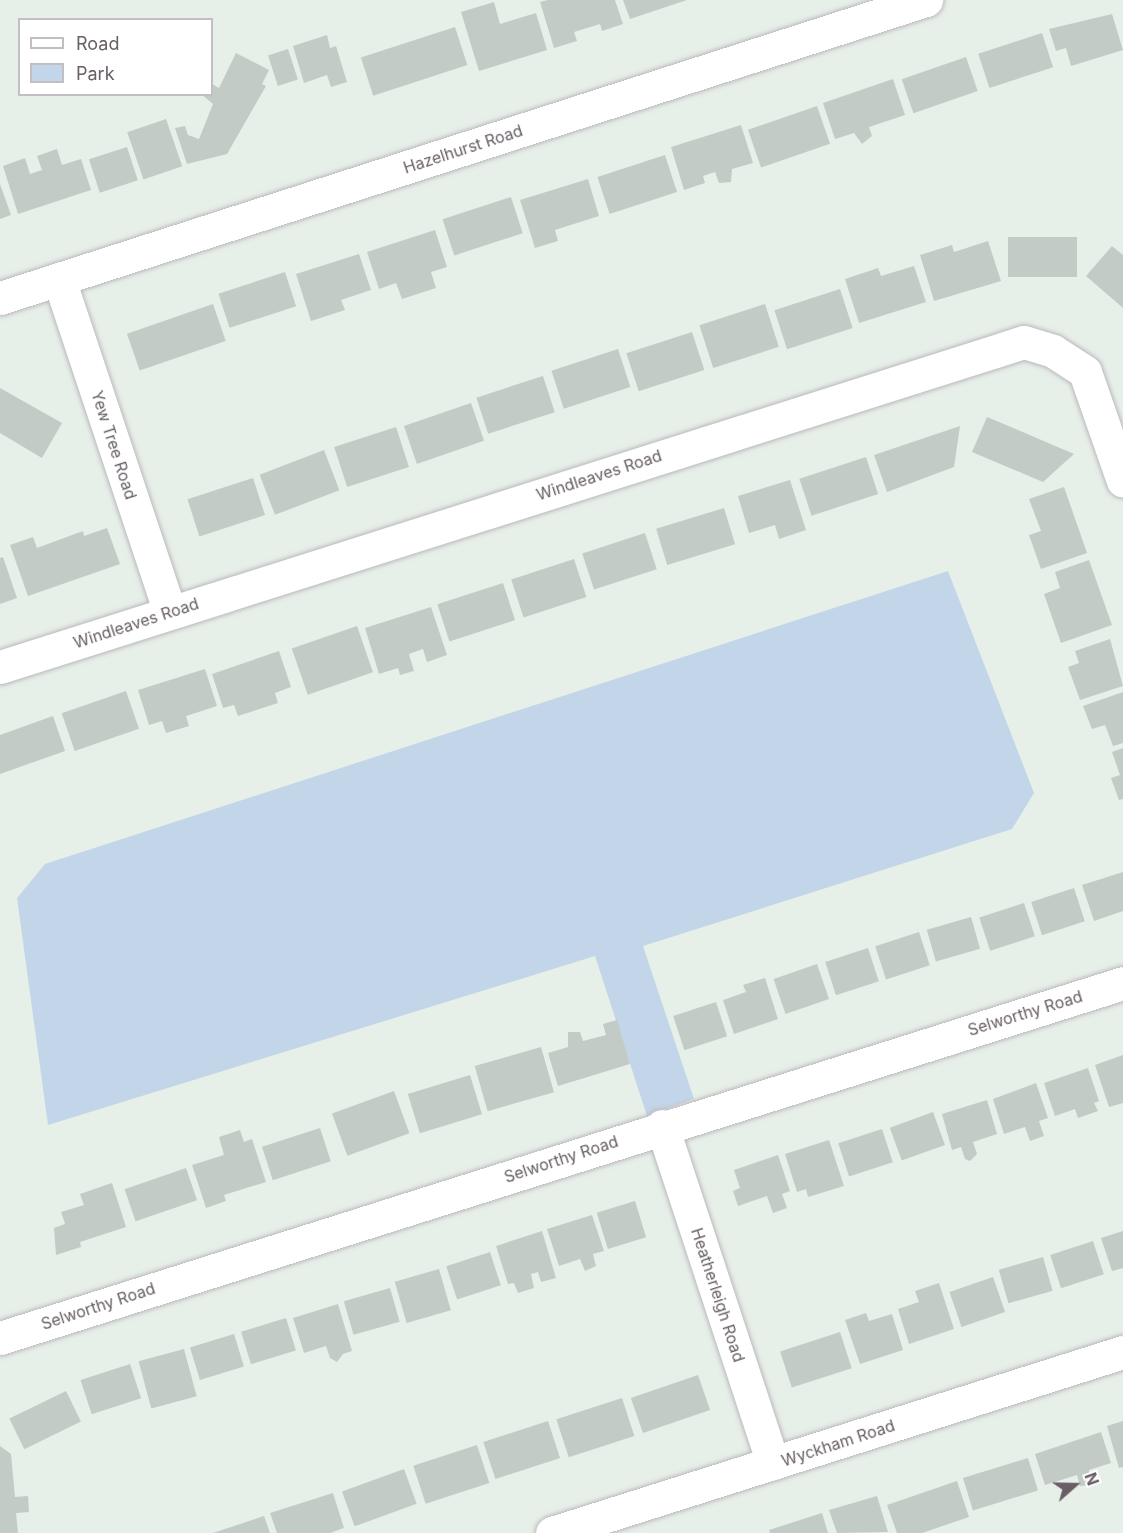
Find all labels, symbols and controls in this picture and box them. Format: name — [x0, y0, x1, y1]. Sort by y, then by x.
legend — [18, 18, 213, 96]
text: Road — [76, 33, 119, 54]
text: Park — [76, 63, 115, 84]
street label: Hazelhurst Road — [401, 121, 525, 177]
street label: Yew Tree Road — [87, 388, 141, 502]
street label: Windleaves Road — [534, 446, 664, 504]
street label: Windleaves Road — [71, 594, 201, 652]
street label: Selworthy Road — [965, 986, 1085, 1040]
street label: Selworthy Road — [502, 1132, 620, 1186]
street label: Heatherleigh Road — [687, 1225, 749, 1365]
street label: Selworthy Road — [39, 1279, 157, 1333]
street label: Wyckham Road — [779, 1416, 897, 1470]
north arrow — [1045, 1455, 1105, 1515]
text: N — [1080, 1470, 1103, 1488]

